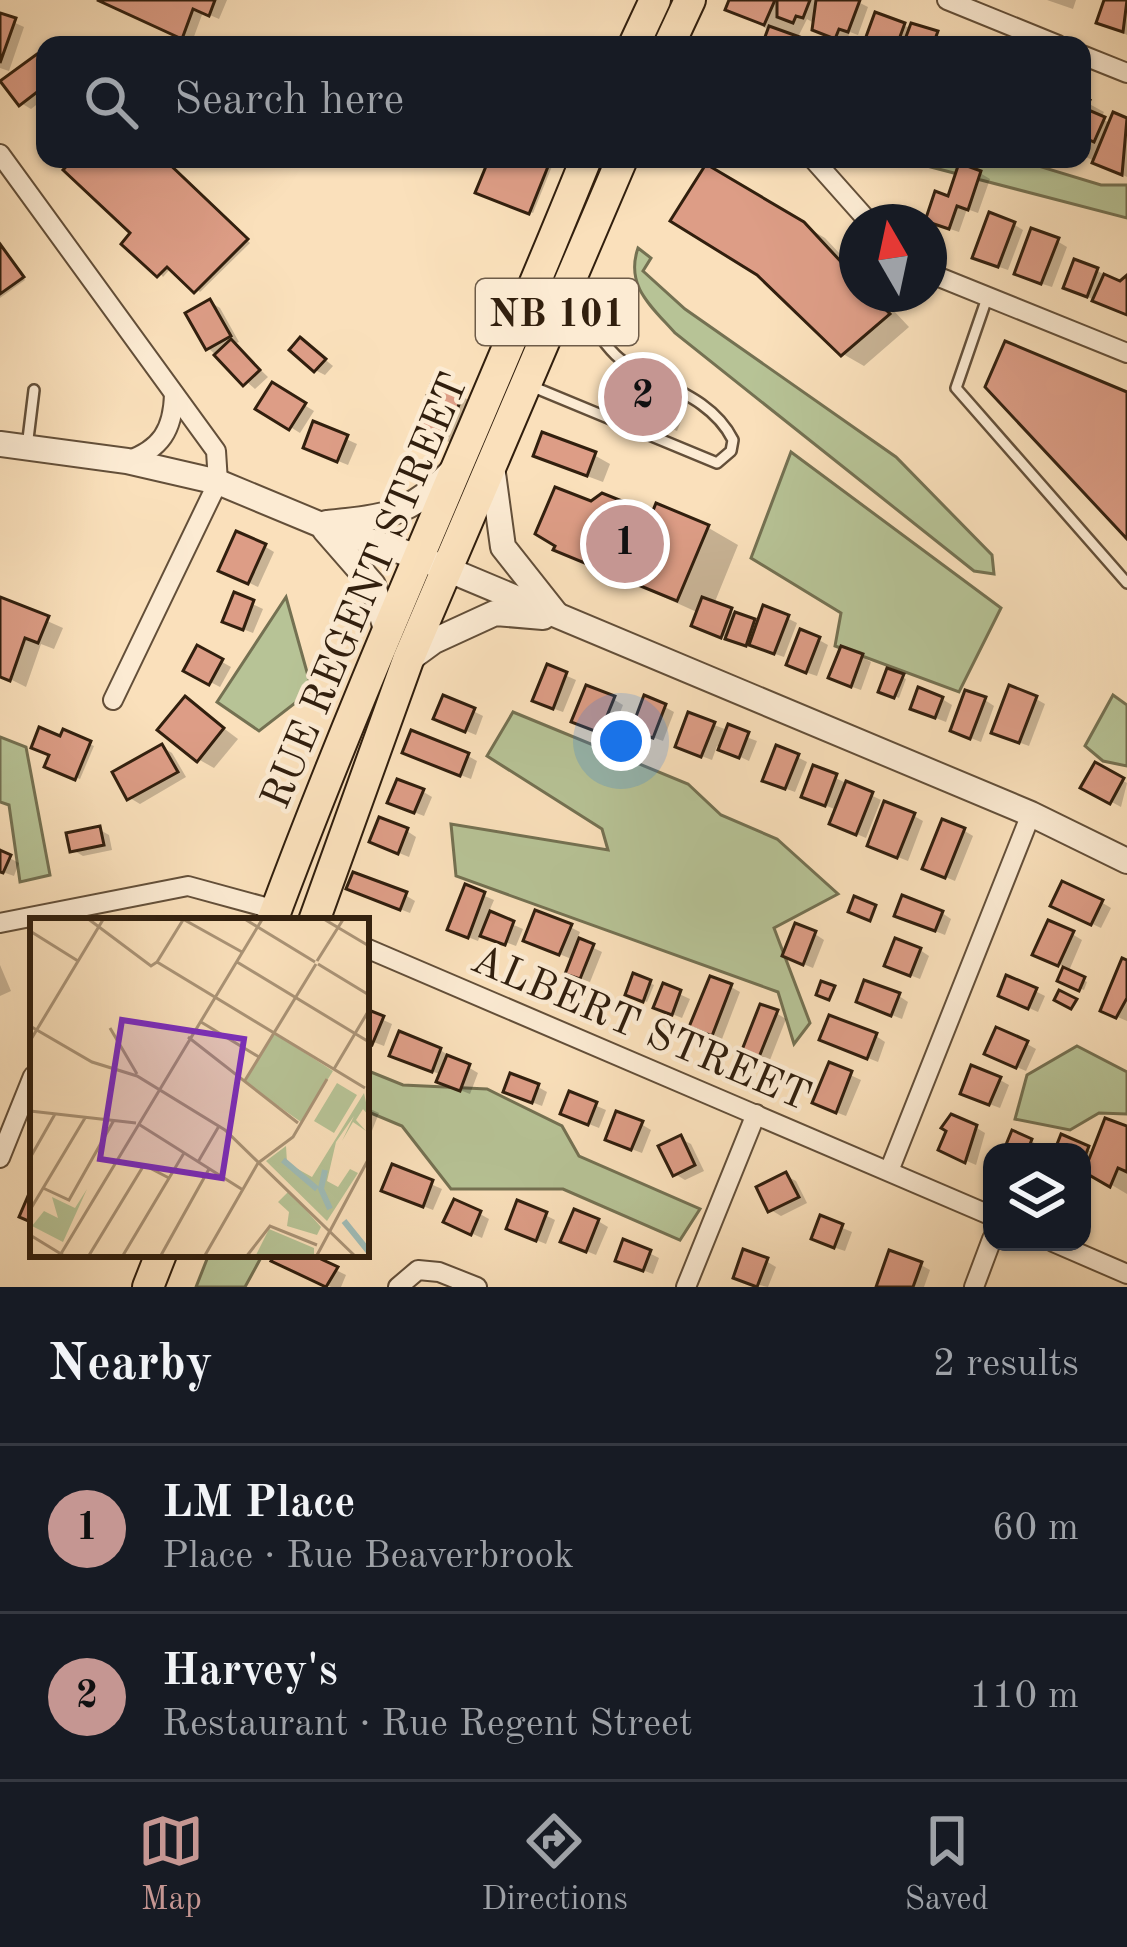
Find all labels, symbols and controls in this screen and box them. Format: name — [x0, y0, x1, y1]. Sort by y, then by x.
search box — [36, 36, 1091, 168]
icon: search — [78, 69, 144, 135]
text: Search here — [174, 79, 404, 124]
north arrow — [839, 204, 947, 312]
road number: NB 101 — [476, 279, 638, 345]
pin: 2 — [604, 352, 682, 442]
street label: RUE REGENT STREET — [256, 368, 478, 815]
pin: 1 — [586, 499, 664, 589]
your location — [591, 711, 651, 771]
inset map — [30, 918, 369, 1257]
street label: ALBERT STREET — [465, 939, 816, 1120]
map controls — [983, 1143, 1091, 1251]
button: layers — [983, 1143, 1091, 1251]
text: Nearby — [48, 1340, 213, 1391]
text: 2 results — [933, 1345, 1079, 1384]
text: LM Place — [162, 1482, 355, 1527]
text: 1 — [76, 1509, 98, 1548]
text: 60 m — [992, 1509, 1079, 1548]
text: Place · Rue Beaverbrook — [162, 1537, 574, 1576]
text: Harvey's — [162, 1650, 338, 1695]
text: 2 — [76, 1677, 98, 1716]
text: 110 m — [969, 1677, 1079, 1716]
text: Restaurant · Rue Regent Street — [162, 1705, 693, 1744]
tab: Map — [138, 1808, 204, 1921]
tab: Directions — [481, 1808, 628, 1921]
tab: Saved — [905, 1808, 989, 1921]

